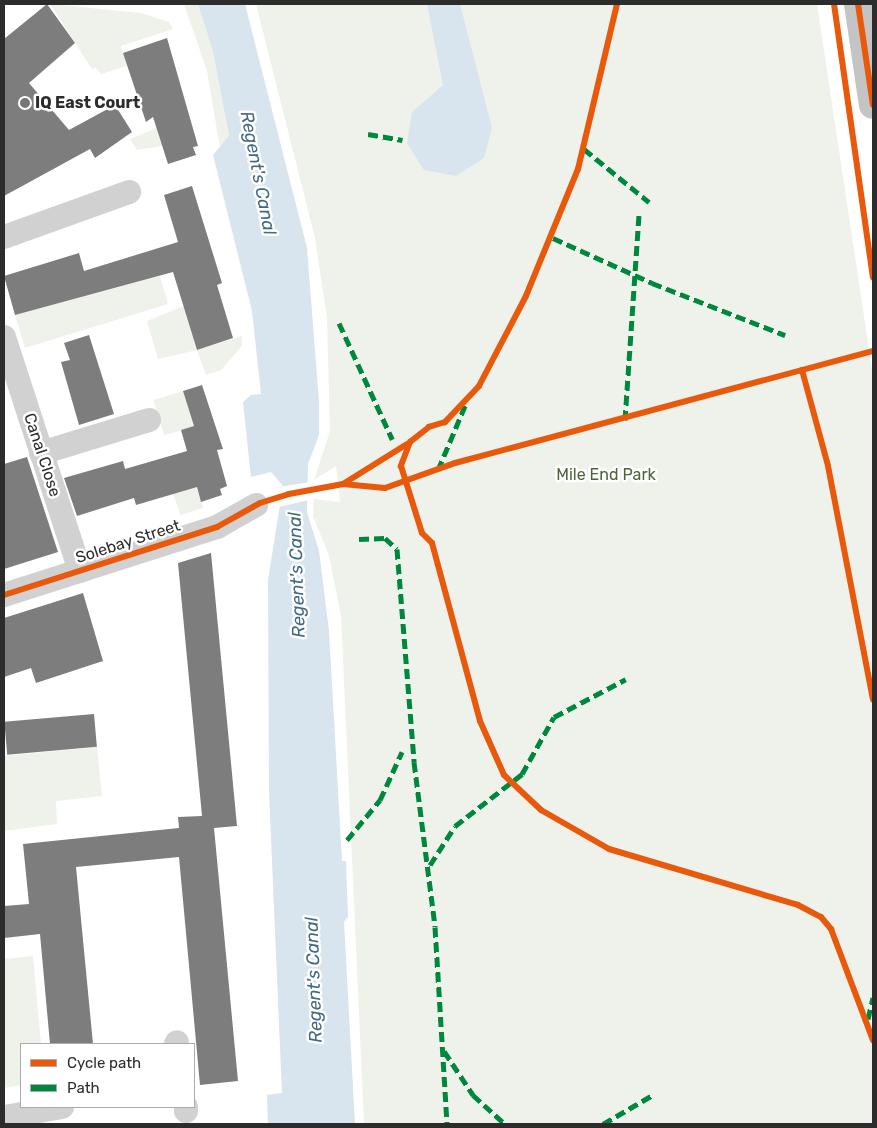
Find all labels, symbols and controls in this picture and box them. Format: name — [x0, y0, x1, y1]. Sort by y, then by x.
place label: IQ East Court — [35, 93, 140, 113]
marker: IQ East Court — [19, 97, 31, 109]
water label: Regent's Canal — [235, 109, 281, 237]
street label: Canal Close — [19, 411, 65, 499]
park label: Mile End Park — [556, 465, 656, 485]
water label: Regent's Canal — [284, 512, 310, 638]
street label: Solebay Street — [73, 516, 183, 568]
water label: Regent's Canal — [301, 917, 327, 1043]
legend — [20, 1043, 195, 1108]
text: Cycle path — [67, 1054, 141, 1072]
text: Path — [67, 1079, 100, 1097]

